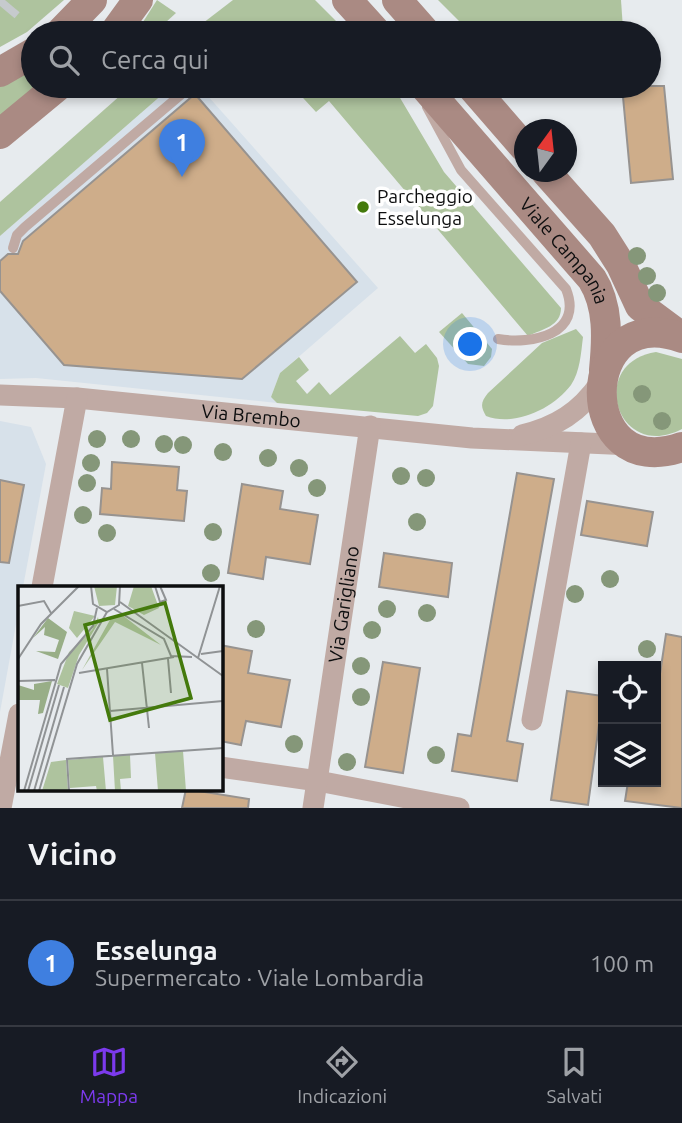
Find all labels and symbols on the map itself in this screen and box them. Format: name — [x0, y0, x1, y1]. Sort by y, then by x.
pin: 1 — [159, 119, 205, 177]
north arrow — [514, 119, 577, 182]
place label: Parcheggio Esselunga — [377, 185, 473, 229]
street label: Viale Campania — [515, 193, 613, 307]
marker: Parcheggio Esselunga — [355, 199, 371, 215]
your location — [453, 327, 487, 361]
street label: Via Brembo — [200, 400, 302, 432]
street label: Via Garigliano — [324, 544, 363, 664]
inset map — [18, 586, 222, 790]

